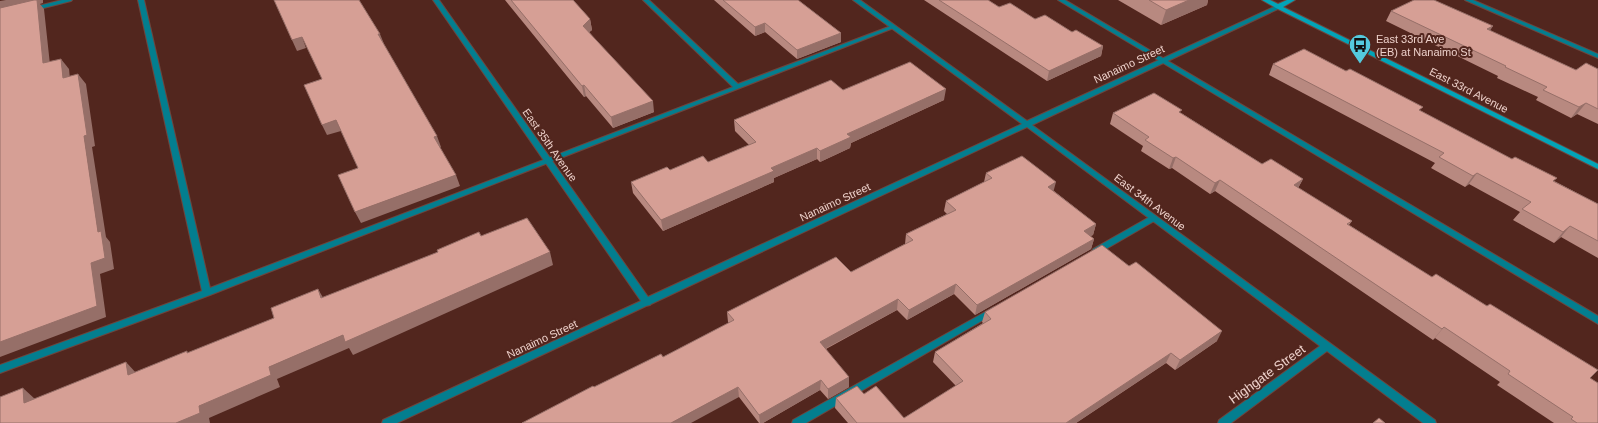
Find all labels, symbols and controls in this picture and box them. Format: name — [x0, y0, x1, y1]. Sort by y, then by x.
bus stop icon: East 33rd Ave (EB) at Nanaimo St — [1347, 32, 1373, 65]
place label: East 33rd Ave (EB) at Nanaimo St — [1376, 33, 1471, 58]
street label: Nanaimo Street — [1092, 42, 1166, 86]
street label: East 33rd Avenue — [1428, 65, 1510, 115]
street label: East 35th Avenue — [520, 106, 580, 184]
street label: East 34th Avenue — [1112, 171, 1188, 233]
street label: Nanaimo Street — [798, 180, 872, 224]
street label: Nanaimo Street — [505, 317, 579, 361]
street label: Highgate Street — [1226, 341, 1308, 407]

